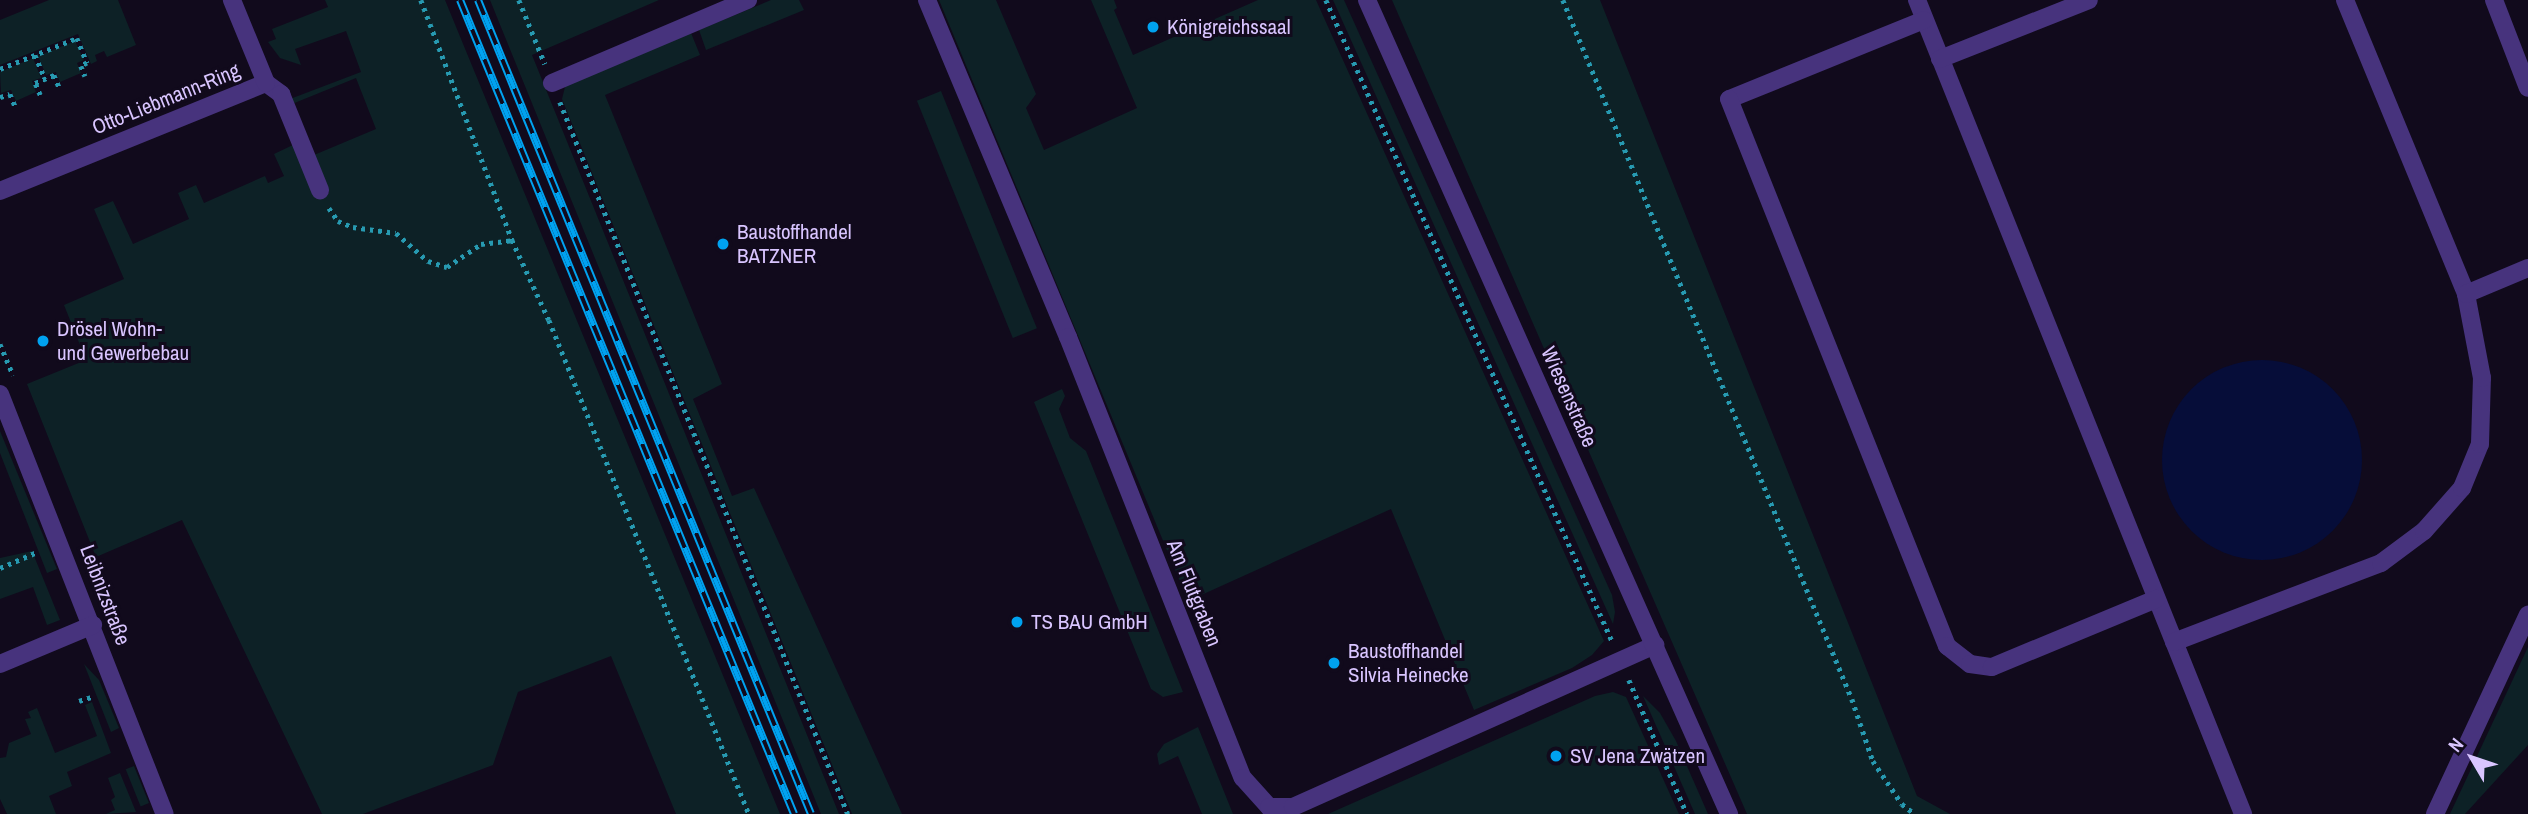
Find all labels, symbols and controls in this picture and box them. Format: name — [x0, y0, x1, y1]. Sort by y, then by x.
place label: Königreichssaal — [1167, 14, 1290, 40]
marker: Königreichssaal — [1145, 19, 1161, 35]
street label: Otto-Liebmann-Ring — [89, 58, 243, 140]
place label: Baustoffhandel BATZNER — [737, 219, 852, 269]
marker: Baustoffhandel BATZNER — [715, 236, 731, 252]
place label: Drösel Wohn- und Gewerbebau — [57, 316, 189, 366]
marker: Drösel Wohn- und Gewerbebau — [35, 333, 51, 349]
street label: Wiesenstraße — [1536, 343, 1602, 451]
street label: Am Flutgraben — [1161, 536, 1227, 650]
street label: Leibnizstraße — [74, 541, 136, 649]
place label: TS BAU GmbH — [1031, 609, 1148, 635]
marker: TS BAU GmbH — [1009, 614, 1025, 630]
place label: Baustoffhandel Silvia Heinecke — [1348, 638, 1469, 688]
marker: Baustoffhandel Silvia Heinecke — [1326, 655, 1342, 671]
north arrow — [2437, 723, 2507, 793]
text: N — [2442, 732, 2469, 757]
place label: SV Jena Zwätzen — [1570, 743, 1705, 769]
marker: SV Jena Zwätzen — [1548, 748, 1564, 764]

